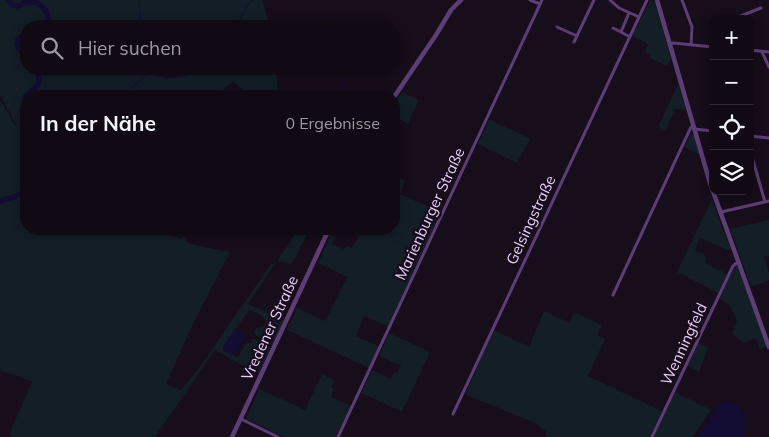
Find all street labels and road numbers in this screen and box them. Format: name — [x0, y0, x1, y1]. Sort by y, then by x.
street label: Marienburger Straße — [391, 145, 469, 283]
street label: Gelsingstraße — [502, 172, 559, 267]
street label: Vredener Straße — [237, 272, 302, 383]
street label: Wenningfeld — [656, 300, 711, 388]

